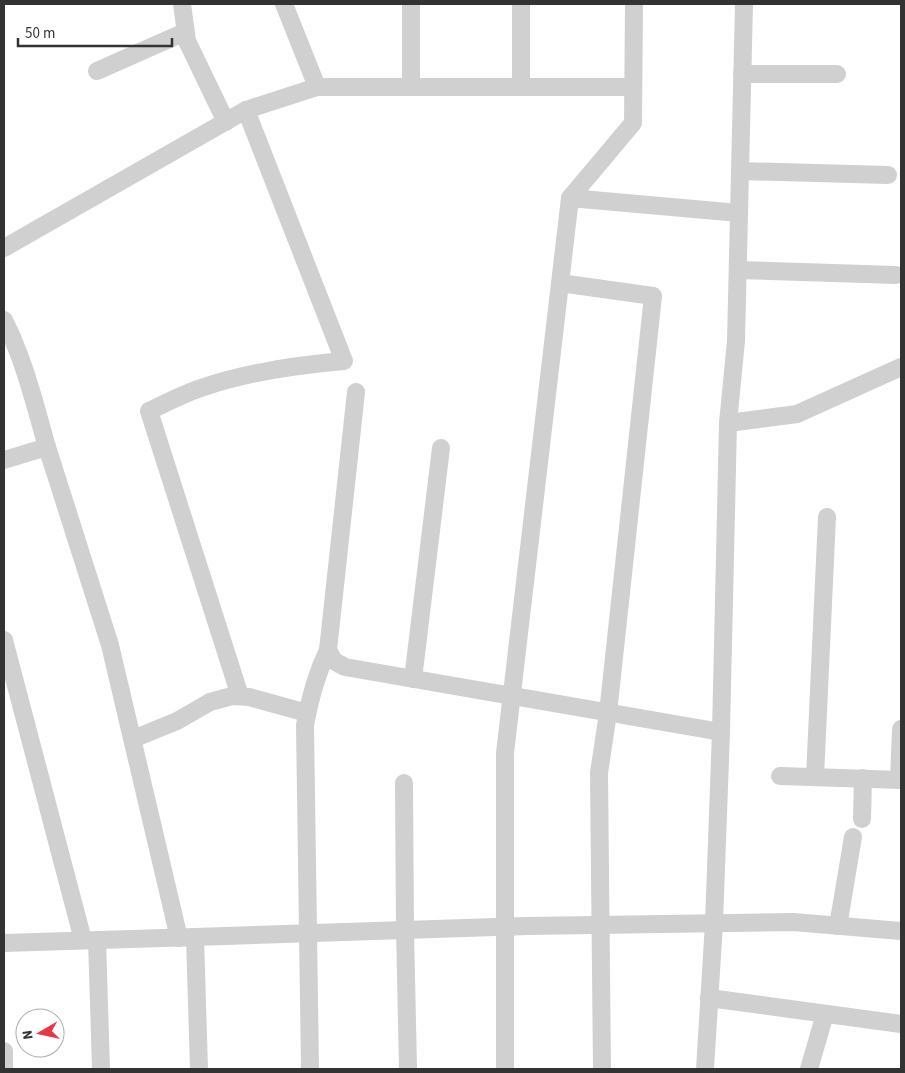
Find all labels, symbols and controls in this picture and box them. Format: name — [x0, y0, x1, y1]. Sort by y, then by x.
scale bar — [18, 15, 171, 47]
text: 50 m — [25, 23, 55, 44]
north arrow — [15, 1008, 65, 1058]
text: N — [18, 1029, 39, 1041]

